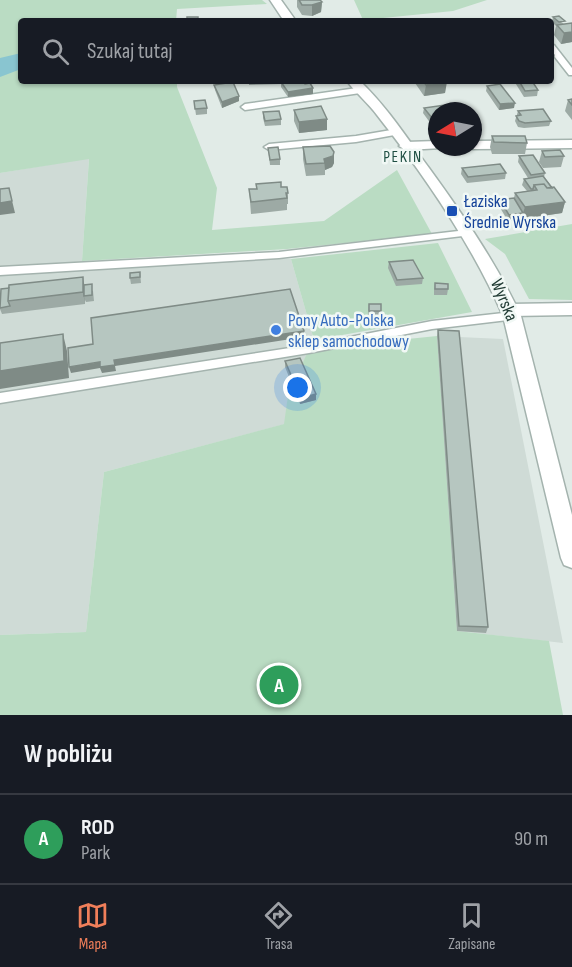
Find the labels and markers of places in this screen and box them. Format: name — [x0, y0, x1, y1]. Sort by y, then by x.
place label: Łaziska Średnie Wyrska — [463, 191, 556, 233]
marker: Łaziska Średnie Wyrska — [445, 204, 459, 218]
place label: Pony Auto-Polska sklep samochodowy — [288, 310, 409, 352]
marker: Pony Auto-Polska sklep samochodowy — [269, 323, 283, 337]
pin: A — [260, 662, 298, 708]

